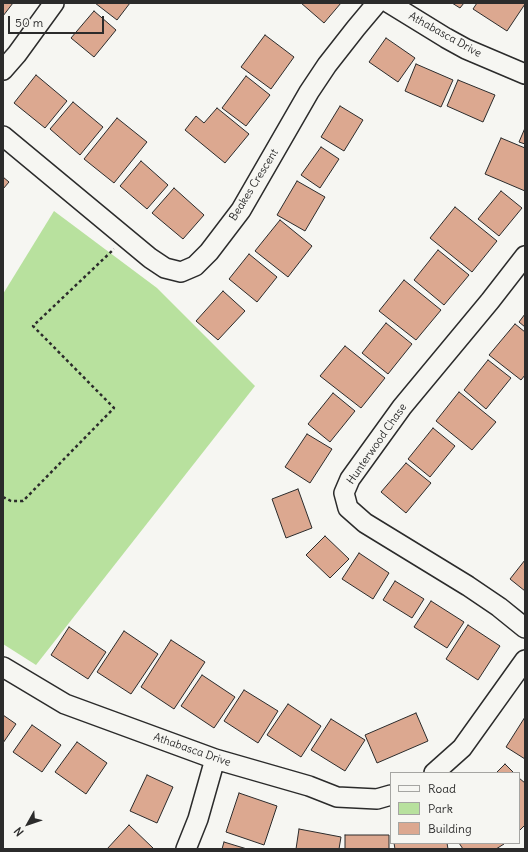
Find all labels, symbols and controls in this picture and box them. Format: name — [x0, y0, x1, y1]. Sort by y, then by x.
scale bar — [10, 8, 106, 34]
street label: Athabasca Drive — [406, 10, 484, 60]
text: 50 m — [15, 15, 43, 30]
street label: Beakes Crescent — [227, 147, 281, 223]
street label: Hunterwood Chase — [344, 401, 410, 487]
street label: Athabasca Drive — [152, 731, 232, 769]
legend — [390, 772, 520, 844]
text: Road — [428, 781, 456, 796]
text: Park — [428, 801, 453, 816]
north arrow — [8, 804, 48, 844]
text: Building — [428, 821, 472, 836]
text: N — [11, 824, 27, 839]

